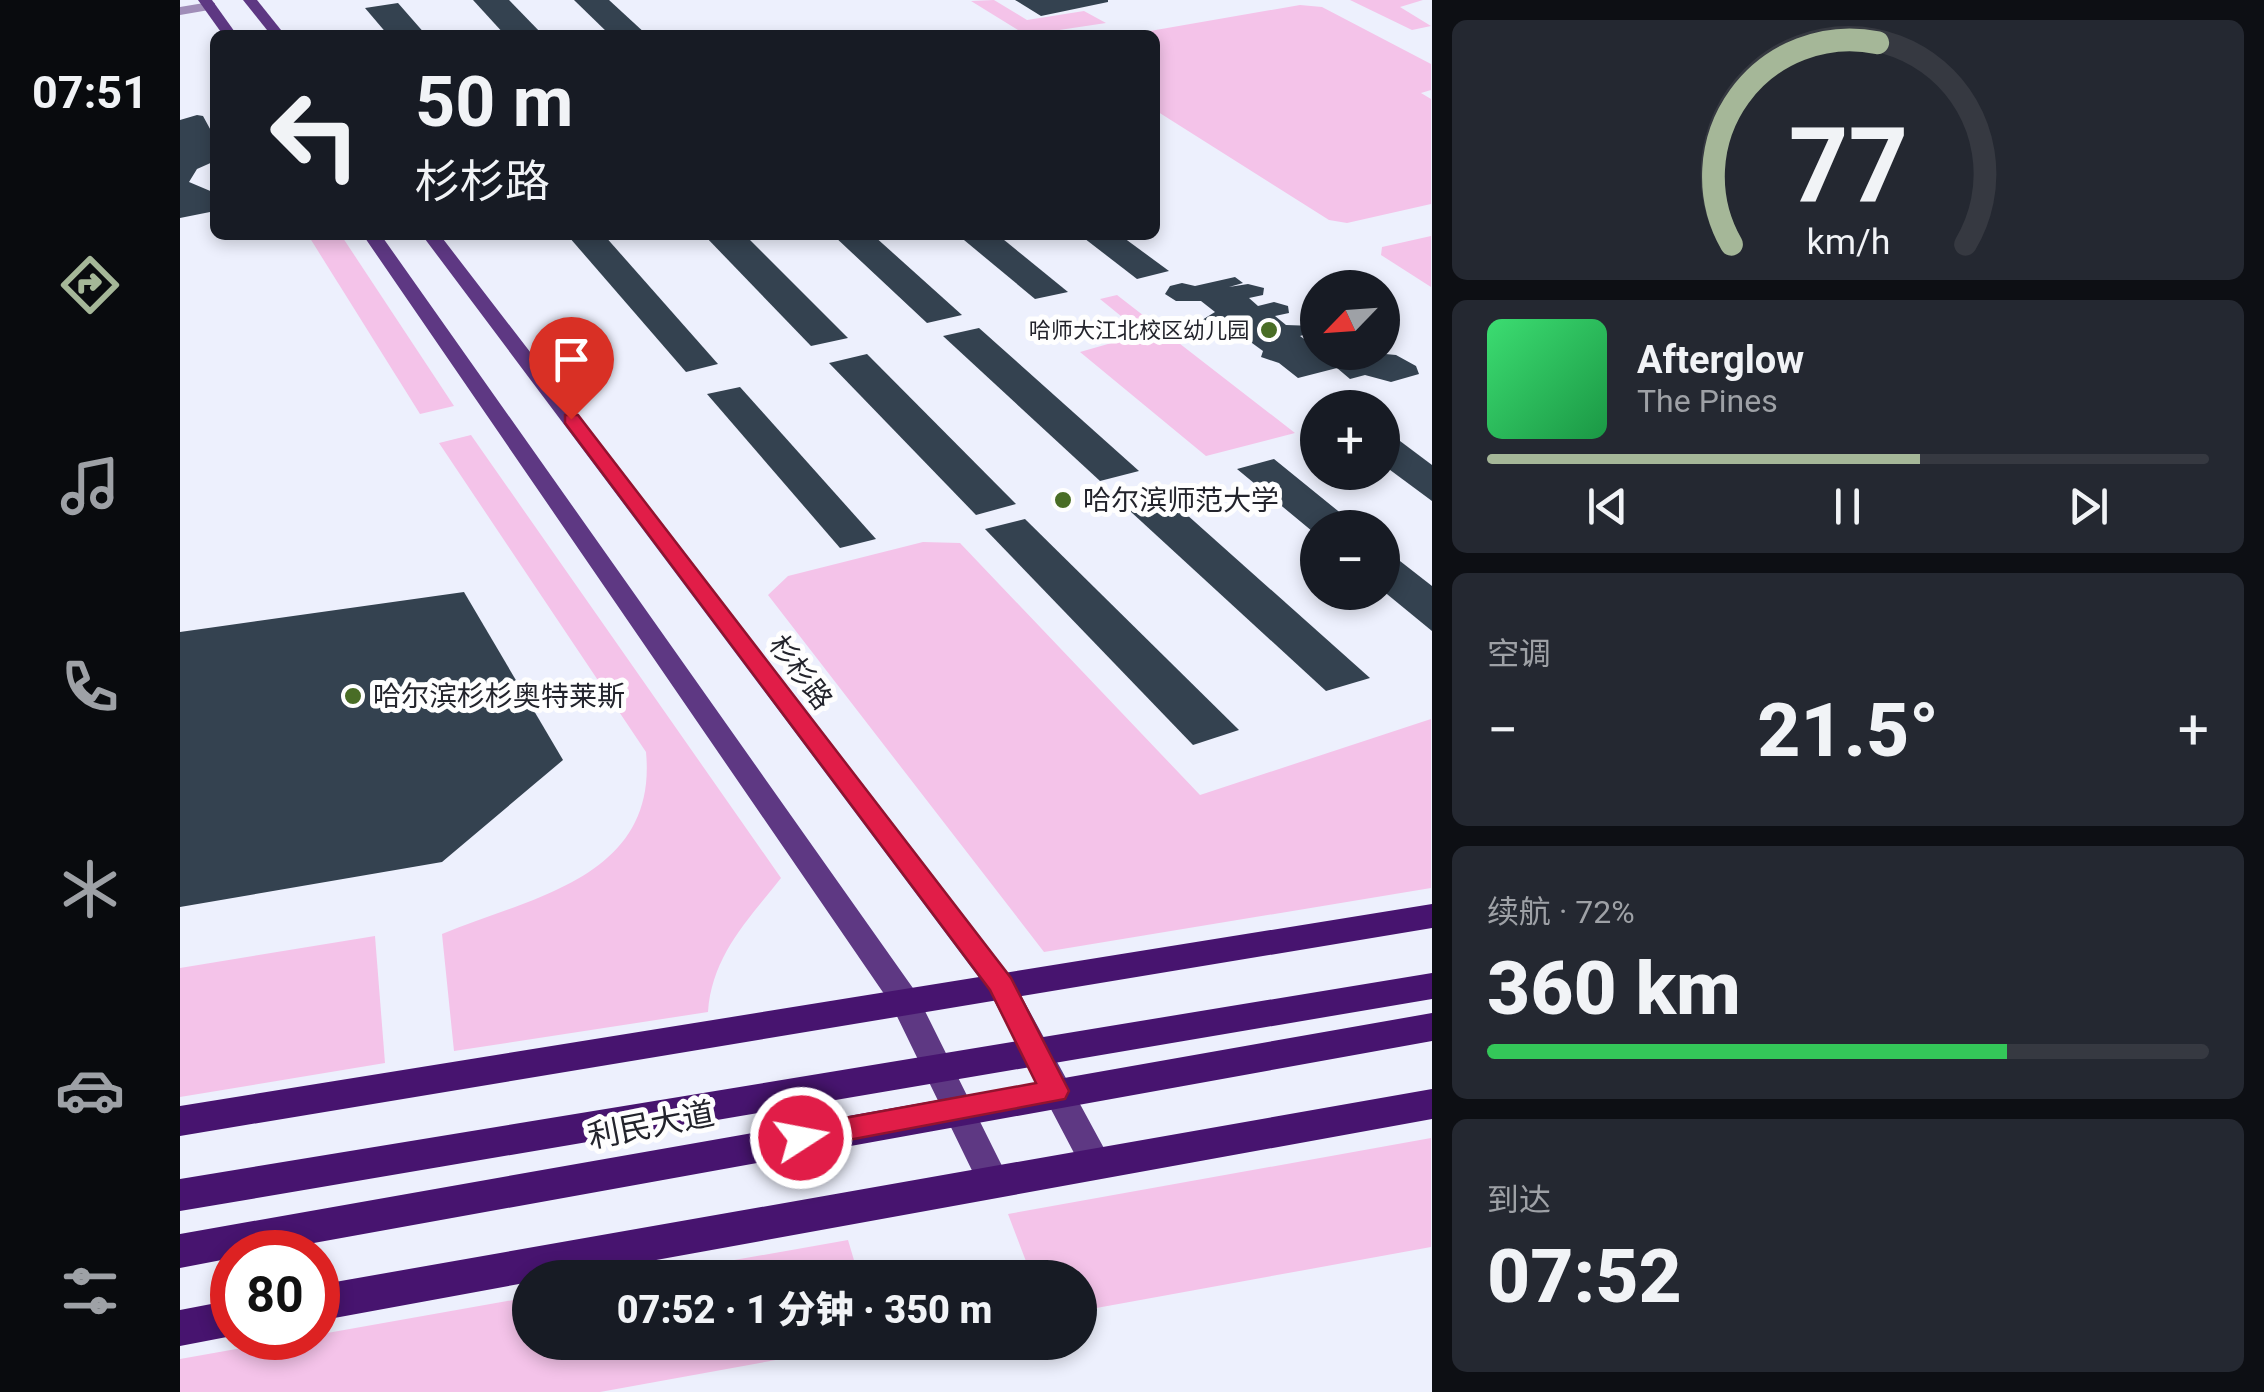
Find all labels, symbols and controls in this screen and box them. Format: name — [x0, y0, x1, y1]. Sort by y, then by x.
text: 50 m — [415, 61, 573, 143]
text: 07:51 — [32, 66, 148, 119]
icon: left — [250, 70, 380, 200]
text: 77 — [1788, 106, 1908, 227]
text: 杉杉路 — [415, 155, 550, 208]
text: km/h — [1806, 221, 1890, 263]
icon: directions — [55, 250, 125, 320]
north arrow — [1300, 270, 1400, 370]
map controls — [1300, 270, 1400, 610]
pin — [529, 317, 614, 420]
place label: 哈师大江北校区幼儿园 — [1029, 318, 1249, 343]
marker: 哈师大江北校区幼儿园 — [1258, 319, 1280, 341]
icon: arrive — [544, 332, 599, 387]
text: Afterglow — [1637, 338, 1804, 382]
text: The Pines — [1637, 382, 1778, 420]
button: + — [1300, 390, 1400, 490]
icon: music — [55, 451, 125, 521]
icon: previous — [1580, 479, 1635, 534]
icon: pause — [1820, 479, 1875, 534]
icon: next — [2061, 479, 2116, 534]
place label: 哈尔滨师范大学 — [1083, 484, 1279, 517]
marker: 哈尔滨师范大学 — [1052, 489, 1074, 511]
button: − — [1300, 510, 1400, 610]
street label: 杉杉路 — [762, 629, 839, 716]
text: 空调 — [1487, 635, 1551, 673]
icon: phone — [55, 652, 125, 722]
place label: 哈尔滨杉杉奥特莱斯 — [373, 680, 625, 713]
marker: 哈尔滨杉杉奥特莱斯 — [342, 685, 364, 707]
text: 21.5° — [1757, 686, 1939, 774]
text: − — [1487, 698, 1518, 762]
text: + — [2178, 698, 2209, 762]
icon: climate — [55, 854, 125, 924]
text: 续航 · 72% — [1487, 893, 1635, 931]
text: 360 km — [1487, 944, 1741, 1032]
icon: car — [55, 1055, 125, 1125]
position arrow — [749, 1086, 853, 1190]
street label: 利民大道 — [585, 1094, 717, 1156]
text: 到达 — [1487, 1181, 1551, 1219]
speed limit sign: 80 — [210, 1230, 340, 1360]
text: 07:52 — [1487, 1232, 1682, 1320]
icon: filters — [55, 1256, 125, 1326]
text: 07:52 · 1 分钟 · 350 m — [617, 1288, 992, 1332]

